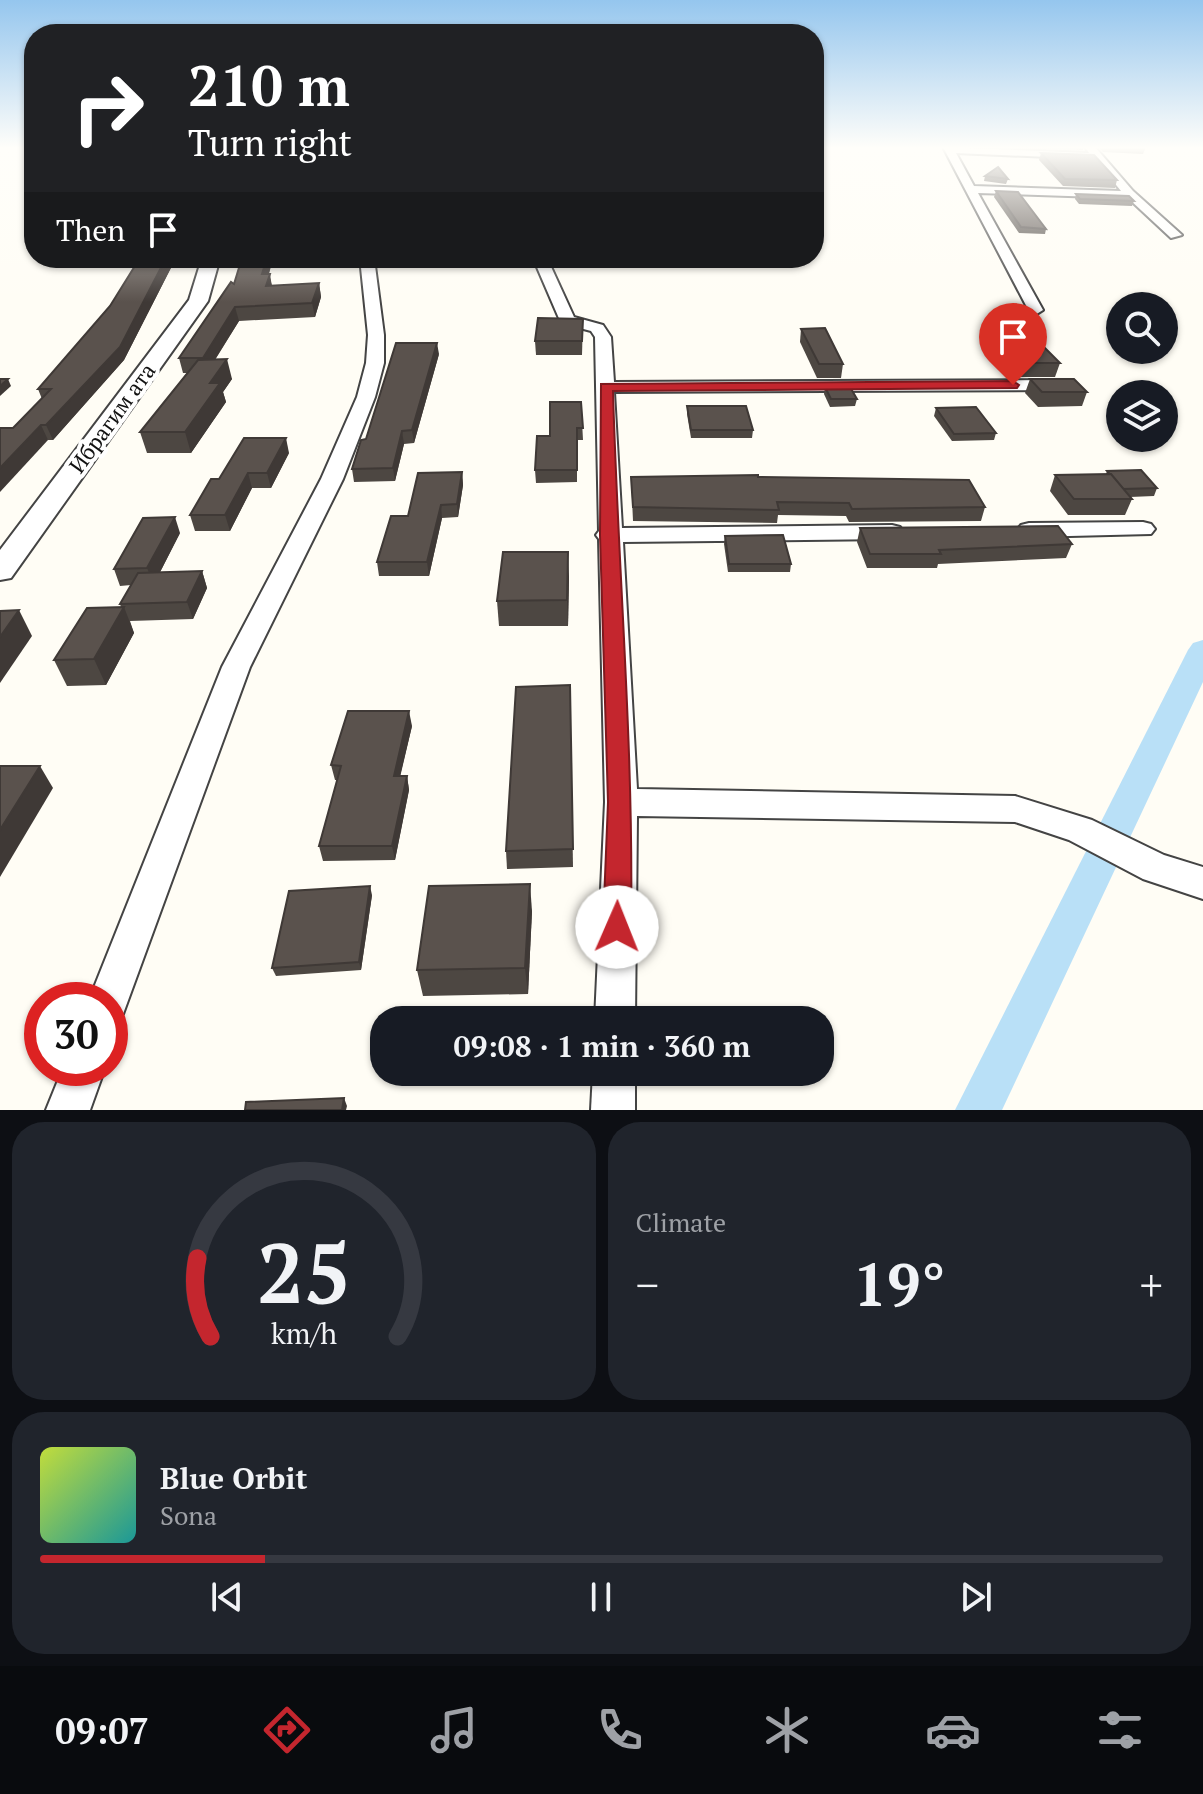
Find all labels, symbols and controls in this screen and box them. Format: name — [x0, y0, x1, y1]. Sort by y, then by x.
text: 210 m — [188, 48, 350, 122]
icon: right — [56, 56, 160, 160]
text: Turn right — [188, 119, 352, 166]
icon: arrive — [141, 208, 185, 252]
text: Then — [56, 210, 125, 250]
map controls — [1106, 292, 1178, 452]
button: search — [1106, 292, 1178, 364]
pin — [979, 303, 1047, 385]
icon: arrive — [991, 315, 1035, 359]
street label: Ибрагим ата — [62, 357, 161, 479]
button: layers — [1106, 380, 1178, 452]
position arrow — [575, 885, 659, 969]
speed limit sign: 30 — [24, 982, 128, 1086]
text: 09:08 · 1 min · 360 m — [454, 1026, 750, 1066]
text: Climate — [636, 1205, 726, 1239]
text: 25 — [257, 1217, 351, 1327]
text: 19° — [853, 1244, 946, 1323]
text: − — [636, 1255, 659, 1314]
text: + — [1140, 1255, 1163, 1314]
text: km/h — [271, 1314, 337, 1352]
text: Blue Orbit — [160, 1458, 307, 1498]
text: Sona — [160, 1498, 217, 1532]
icon: previous — [205, 1575, 249, 1619]
icon: pause — [579, 1575, 623, 1619]
icon: next — [954, 1575, 998, 1619]
icon: directions — [259, 1702, 315, 1758]
icon: music — [426, 1702, 482, 1758]
icon: phone — [592, 1702, 648, 1758]
icon: climate — [759, 1702, 815, 1758]
icon: car — [925, 1702, 981, 1758]
icon: filters — [1092, 1702, 1148, 1758]
text: 09:07 — [55, 1707, 149, 1754]

